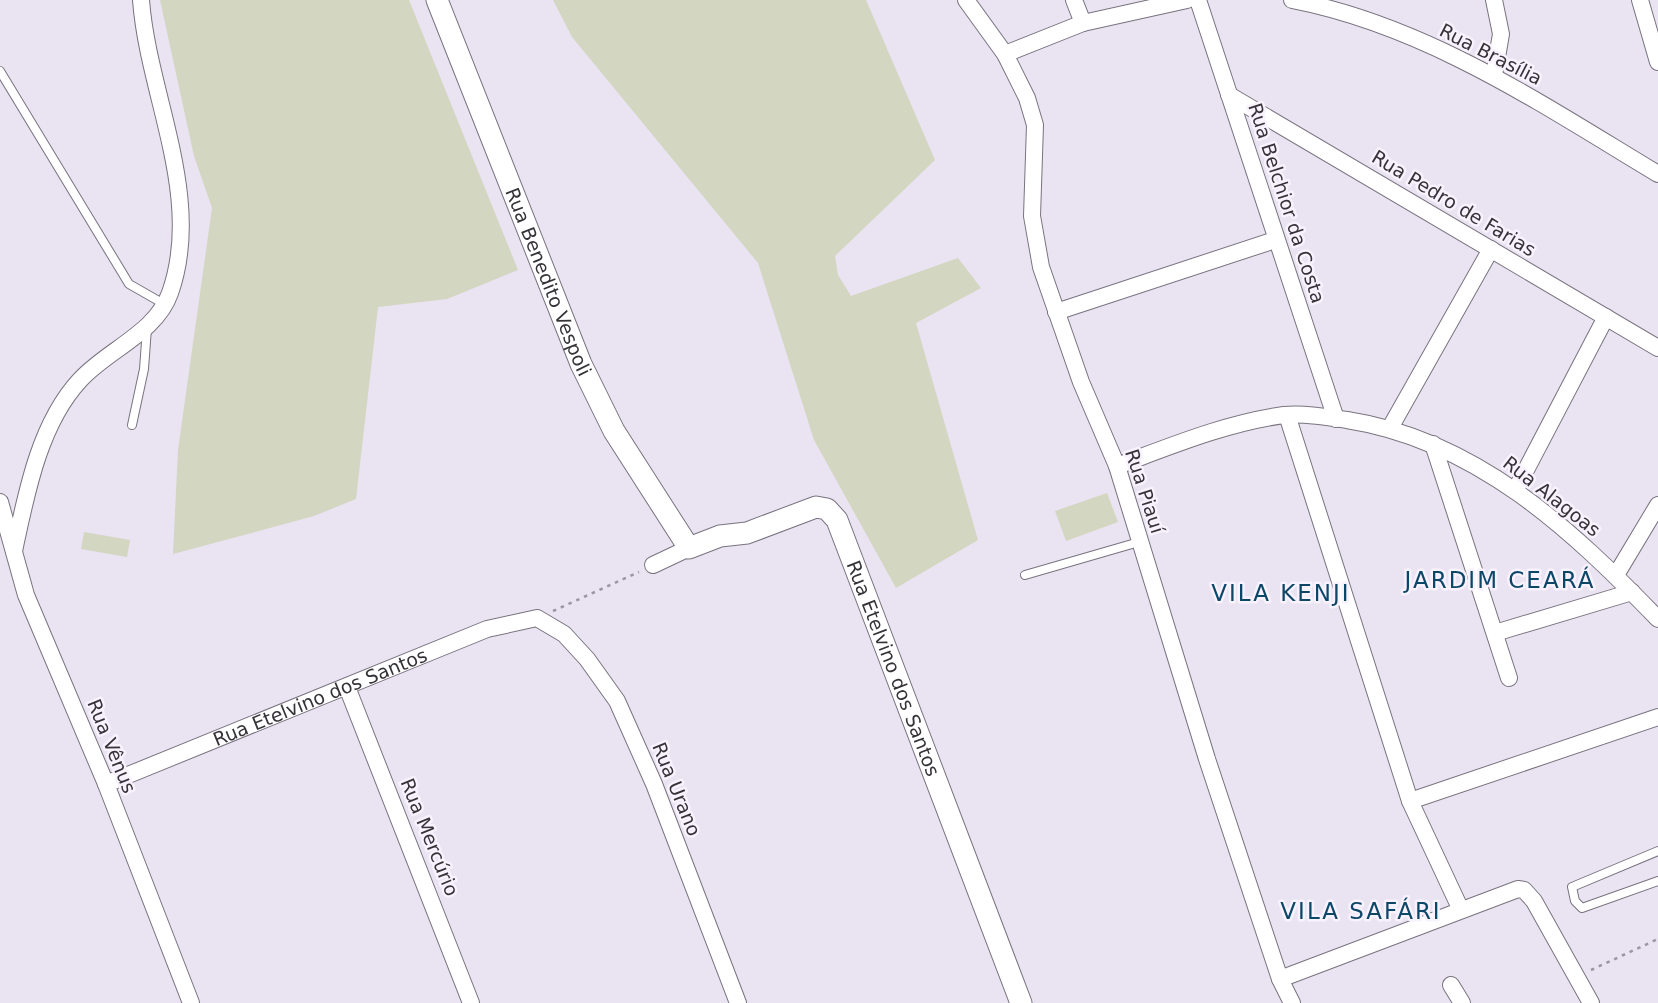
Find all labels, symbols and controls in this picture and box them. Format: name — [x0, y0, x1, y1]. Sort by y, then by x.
street label: Rua Brasília — [1436, 19, 1546, 89]
street label: Rua Belchior da Costa — [1244, 100, 1330, 306]
street label: Rua Pedro de Farias — [1368, 145, 1540, 261]
street label: Rua Benedito Vespoli — [501, 185, 596, 379]
street label: Rua Piauí — [1121, 446, 1169, 537]
street label: Rua Alagoas — [1499, 451, 1605, 541]
street label: Rua Etelvino dos Santos — [842, 557, 945, 779]
district label: JARDIM CEARÁ — [1403, 566, 1595, 593]
district label: VILA KENJI — [1211, 580, 1351, 606]
street label: Rua Etelvino dos Santos — [210, 644, 430, 750]
street label: Rua Vênus — [83, 696, 141, 796]
street label: Rua Urano — [648, 739, 706, 839]
street label: Rua Mercúrio — [396, 775, 464, 899]
district label: VILA SAFÁRI — [1280, 897, 1442, 924]

